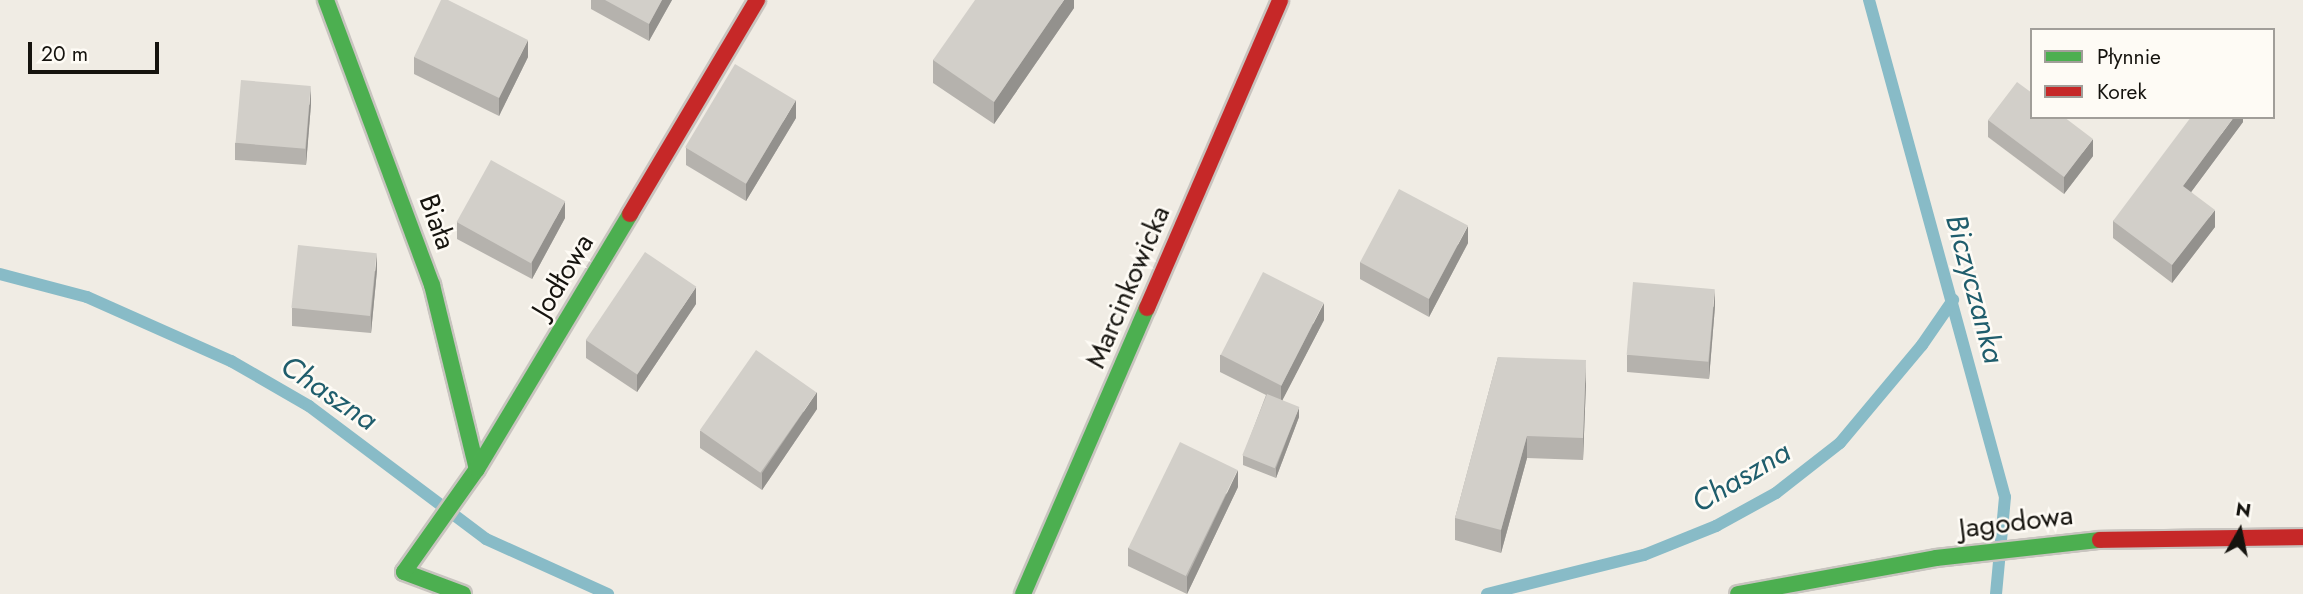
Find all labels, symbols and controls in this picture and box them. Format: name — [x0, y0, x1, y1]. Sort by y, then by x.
scale bar — [32, 28, 163, 72]
legend — [2030, 28, 2275, 119]
text: 20 m — [41, 39, 88, 69]
text: Płynnie — [2097, 42, 2161, 72]
text: Korek — [2097, 77, 2147, 107]
street label: Biała — [412, 190, 462, 254]
street label: Marcinkowicka — [1079, 201, 1177, 373]
water label: Biczyczanka — [1938, 211, 2012, 367]
street label: Jodłowa — [525, 228, 601, 324]
water label: Chaszna — [274, 348, 384, 438]
water label: Chaszna — [1685, 434, 1797, 520]
text: N — [2234, 495, 2253, 524]
north arrow — [2205, 496, 2275, 566]
street label: Jagodowa — [1957, 498, 2075, 546]

